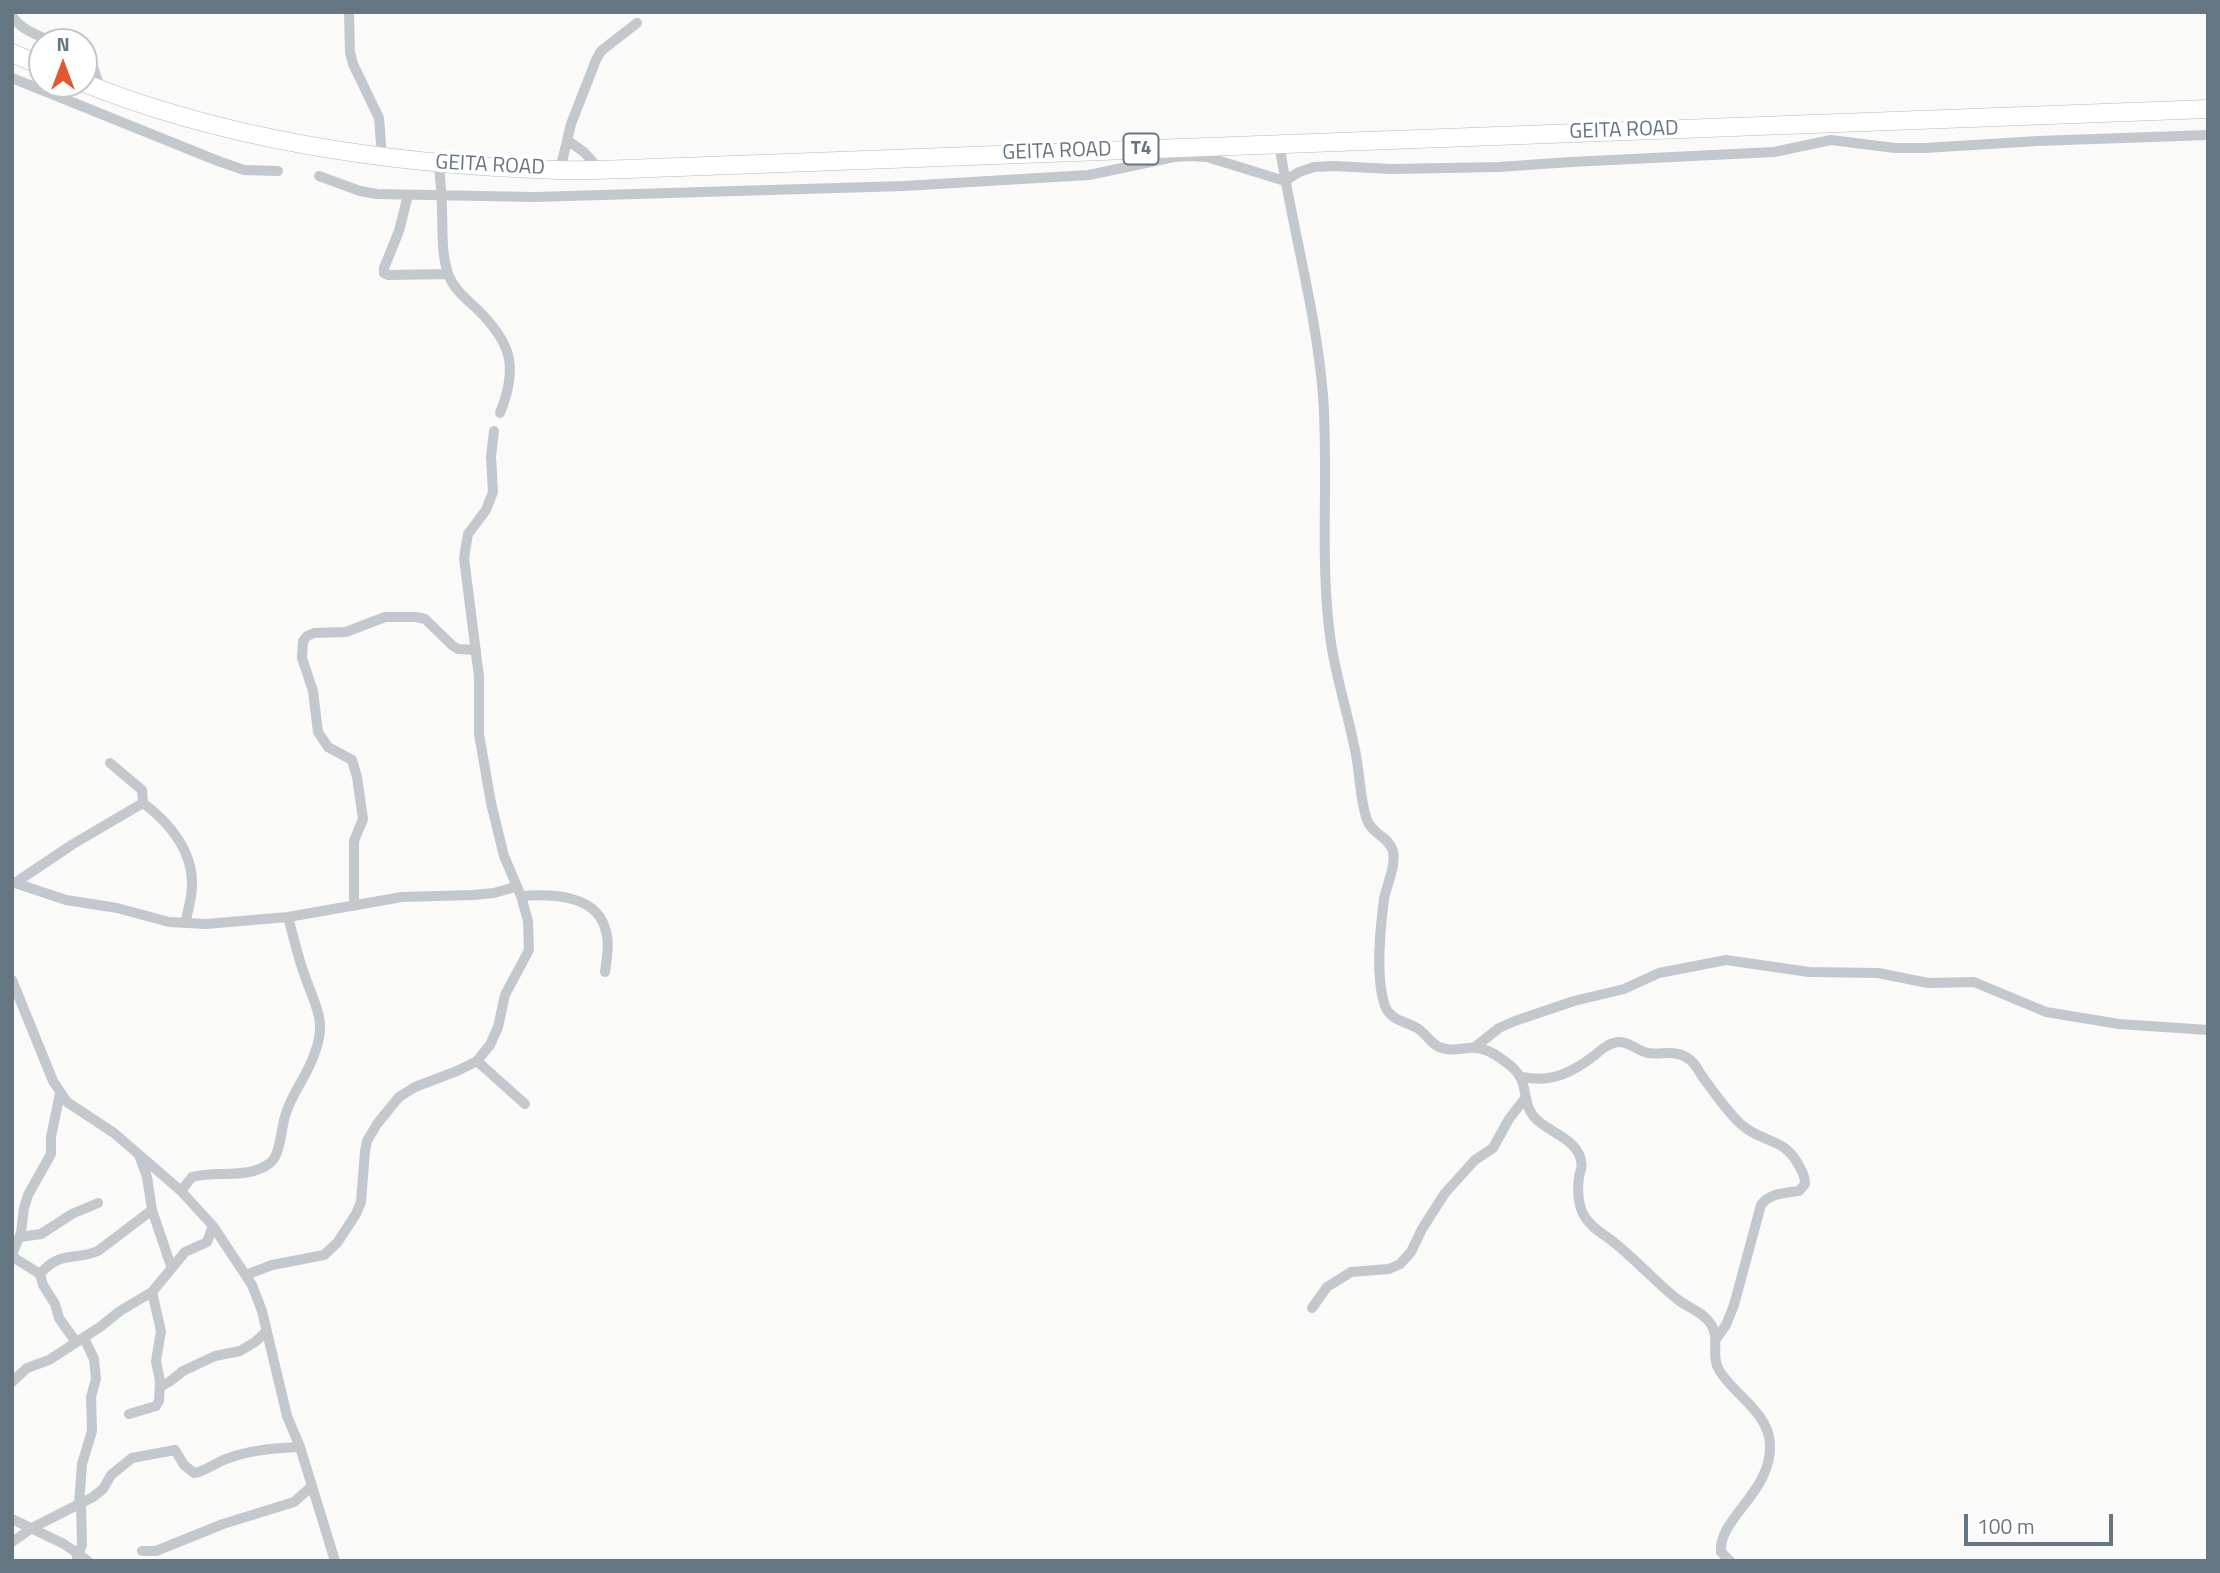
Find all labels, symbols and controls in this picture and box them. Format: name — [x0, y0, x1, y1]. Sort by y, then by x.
north arrow — [28, 28, 98, 98]
text: N — [56, 29, 70, 58]
street label: GEITA ROAD — [1569, 116, 1679, 146]
road number: T4 — [1124, 134, 1158, 164]
street label: GEITA ROAD — [1002, 137, 1112, 167]
street label: GEITA ROAD — [435, 151, 545, 181]
scale bar — [1968, 1500, 2117, 1544]
text: 100 m — [1977, 1510, 2034, 1542]

